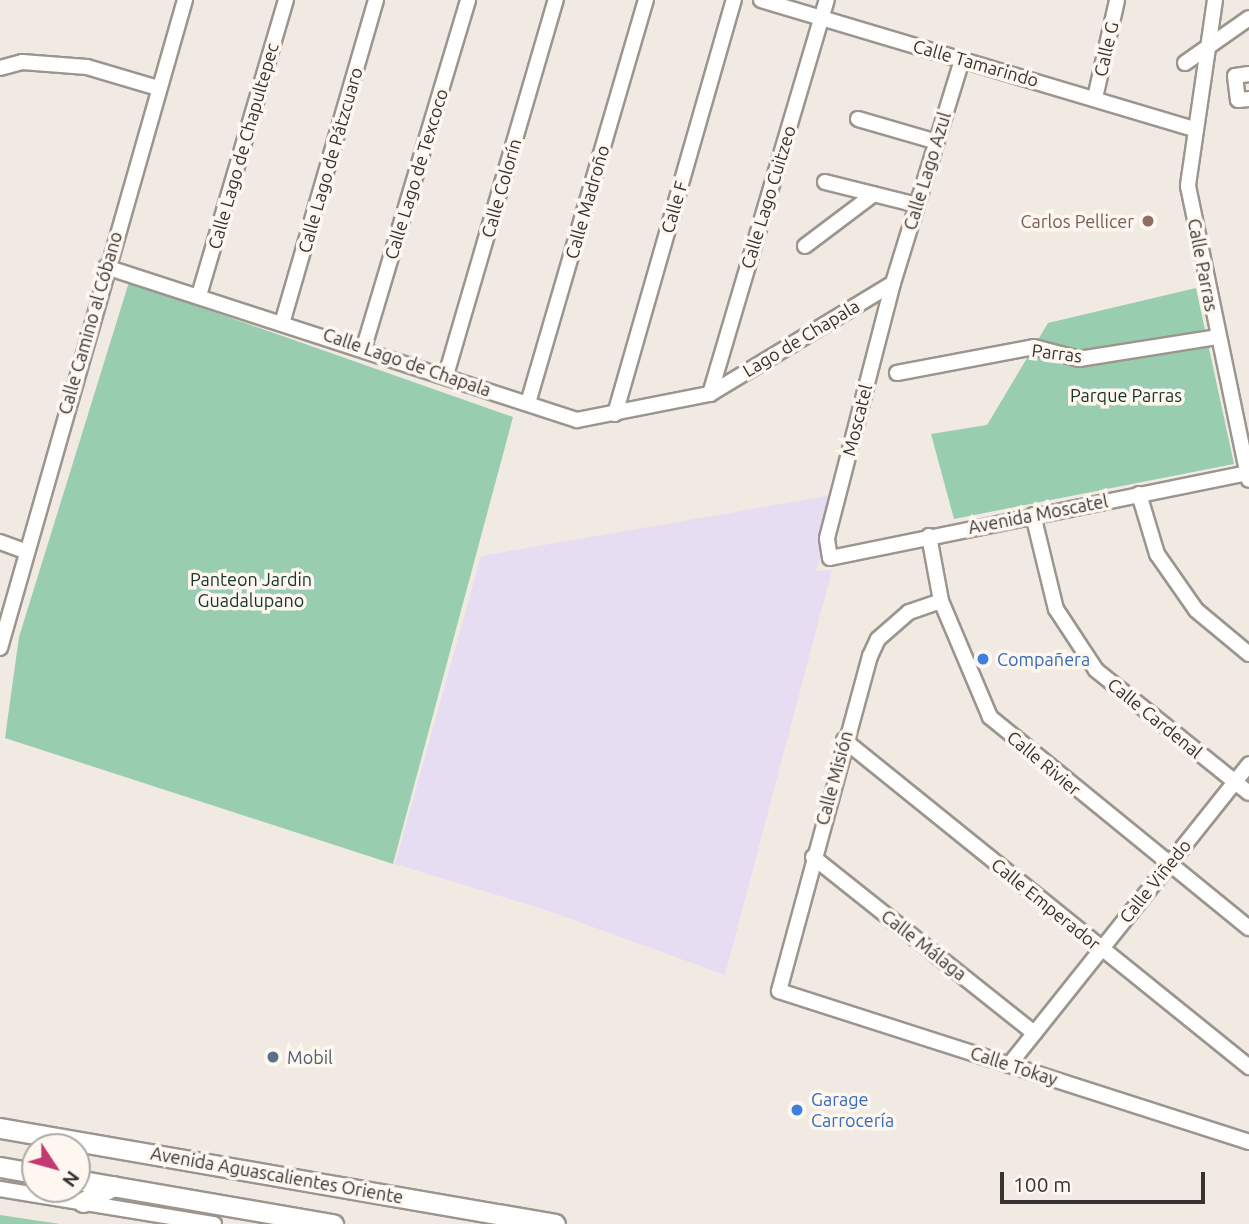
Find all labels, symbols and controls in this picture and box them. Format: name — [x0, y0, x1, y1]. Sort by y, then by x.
street label: Calle G — [1089, 19, 1123, 79]
street label: Calle Tamarindo — [911, 35, 1041, 91]
street label: Calle Lago de Chapultepec — [203, 40, 283, 252]
street label: Calle Lago de Pátzcuaro — [293, 65, 367, 255]
street label: Calle Lago de Texcoco — [380, 86, 452, 262]
street label: Calle Lago Azul — [899, 109, 955, 233]
street label: Calle Lago Cuitzeo — [736, 123, 800, 271]
street label: Calle Colorín — [477, 136, 525, 240]
street label: Calle Madroño — [560, 143, 614, 261]
street label: Calle F — [656, 178, 692, 236]
place label: Carlos Pellicer — [1020, 210, 1134, 232]
marker: Carlos Pellicer — [1140, 213, 1156, 229]
street label: Calle Parras — [1183, 217, 1223, 313]
street label: Calle Camino al Cóbano — [54, 229, 126, 417]
street label: Lago de Chapala — [739, 295, 863, 381]
street label: Calle Lago de Chapala — [320, 323, 494, 401]
street label: Parras — [1031, 339, 1083, 367]
street label: Moscatel — [838, 382, 876, 458]
park label: Parque Parras — [1070, 384, 1182, 406]
street label: Avenida Moscatel — [966, 490, 1110, 538]
park label: Panteon Jardin Guadalupano — [190, 569, 312, 612]
place label: Compañera — [997, 648, 1090, 670]
marker: Compañera — [975, 651, 991, 667]
street label: Calle Cardenal — [1103, 673, 1207, 763]
street label: Calle Rivier — [1003, 726, 1085, 800]
street label: Calle Misión — [811, 728, 857, 828]
street label: Calle Viñedo — [1115, 835, 1195, 927]
street label: Calle Emperador — [987, 853, 1105, 955]
street label: Calle Málaga — [877, 905, 971, 985]
street label: Calle Tokay — [968, 1042, 1060, 1090]
place label: Mobil — [287, 1046, 333, 1068]
marker: Mobil — [265, 1049, 281, 1065]
place label: Garage Carrocería — [811, 1089, 894, 1132]
marker: Garage Carrocería — [789, 1102, 805, 1118]
north arrow — [21, 1133, 91, 1203]
street label: Avenida Aguascalientes Oriente — [149, 1142, 405, 1208]
scale bar — [1004, 1158, 1209, 1202]
text: N — [58, 1167, 84, 1191]
text: 100 m — [1013, 1172, 1071, 1196]

